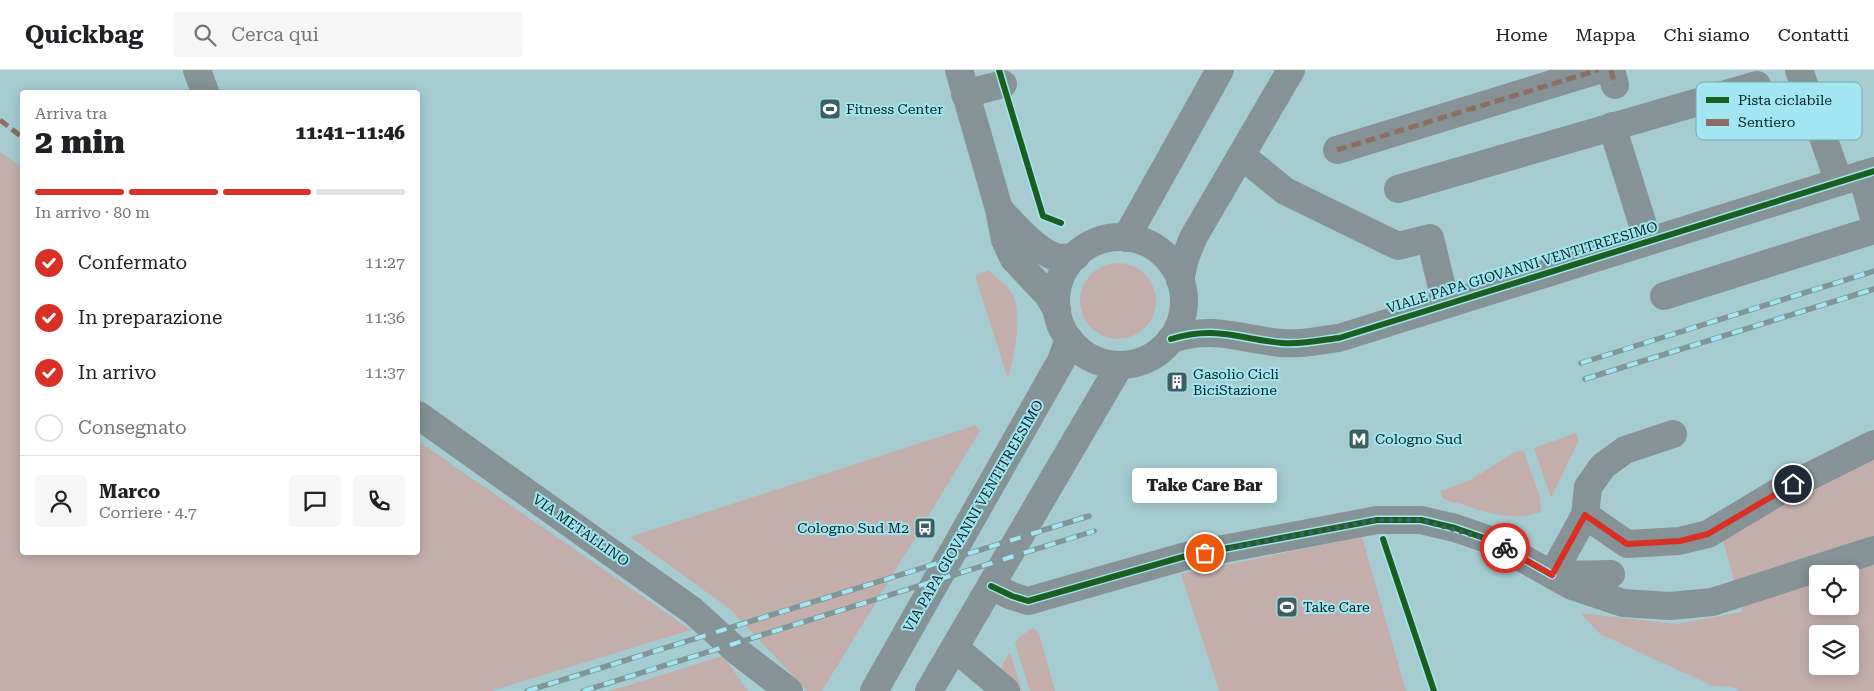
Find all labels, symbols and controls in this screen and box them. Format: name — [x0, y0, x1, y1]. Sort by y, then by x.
search box — [173, 12, 523, 57]
text: Quickbag — [25, 21, 143, 49]
icon: search — [191, 21, 219, 49]
text: Cerca qui — [231, 23, 319, 46]
text: Home — [1495, 24, 1548, 45]
text: Mappa — [1576, 24, 1635, 45]
text: Chi siamo — [1663, 24, 1750, 45]
text: Contatti — [1778, 24, 1849, 45]
legend — [1696, 82, 1862, 140]
text: Pista ciclabile — [1738, 92, 1832, 108]
sports icon: Fitness Center — [818, 97, 842, 121]
place label: Fitness Center — [846, 101, 943, 117]
text: Arriva tra — [35, 104, 107, 123]
text: Sentiero — [1738, 114, 1795, 130]
text: 11:41–11:46 — [296, 121, 405, 144]
text: 2 min — [35, 123, 125, 161]
text: In arrivo · 80 m — [35, 203, 150, 222]
street label: VIALE PAPA GIOVANNI VENTITREESIMO — [1384, 218, 1660, 316]
icon: check — [35, 249, 63, 277]
text: Confermato — [78, 251, 187, 274]
text: 11:27 — [365, 253, 405, 272]
icon: check — [35, 304, 63, 332]
text: In preparazione — [78, 306, 222, 329]
text: 11:36 — [365, 308, 405, 327]
icon: check — [35, 359, 63, 387]
text: In arrivo — [78, 361, 156, 384]
text: 11:37 — [365, 363, 405, 382]
place label: Gasolio Cicli BiciStazione — [1193, 366, 1280, 398]
building icon: Gasolio Cicli BiciStazione — [1165, 370, 1189, 394]
street label: VIA PAPA GIOVANNI VENTITREESIMO — [900, 397, 1046, 635]
text: Consegnato — [78, 416, 187, 439]
metro station icon: Cologno Sud — [1347, 427, 1371, 451]
place label: Cologno Sud — [1375, 431, 1462, 447]
pin — [1772, 463, 1814, 505]
callout: Take Care Bar — [1132, 468, 1278, 503]
icon: home — [1779, 470, 1807, 498]
button: person — [35, 475, 87, 527]
button: chat — [289, 475, 341, 527]
button: phone — [353, 475, 405, 527]
text: Take Care Bar — [1147, 476, 1262, 495]
text: Marco — [99, 480, 160, 503]
street label: VIA METALLINO — [530, 491, 632, 569]
text: Corriere · 4.7 — [99, 503, 197, 522]
bus stop icon: Cologno Sud M2 — [913, 516, 937, 540]
place label: Cologno Sud M2 — [797, 520, 909, 536]
courier — [1480, 523, 1530, 573]
pin — [1184, 532, 1226, 574]
icon: bike — [1491, 534, 1519, 562]
icon: bag — [1191, 539, 1219, 567]
map controls — [1809, 565, 1859, 675]
button: locate — [1809, 565, 1859, 615]
sports icon: Take Care — [1275, 595, 1299, 619]
place label: Take Care — [1303, 599, 1370, 615]
button: layers — [1809, 625, 1859, 675]

